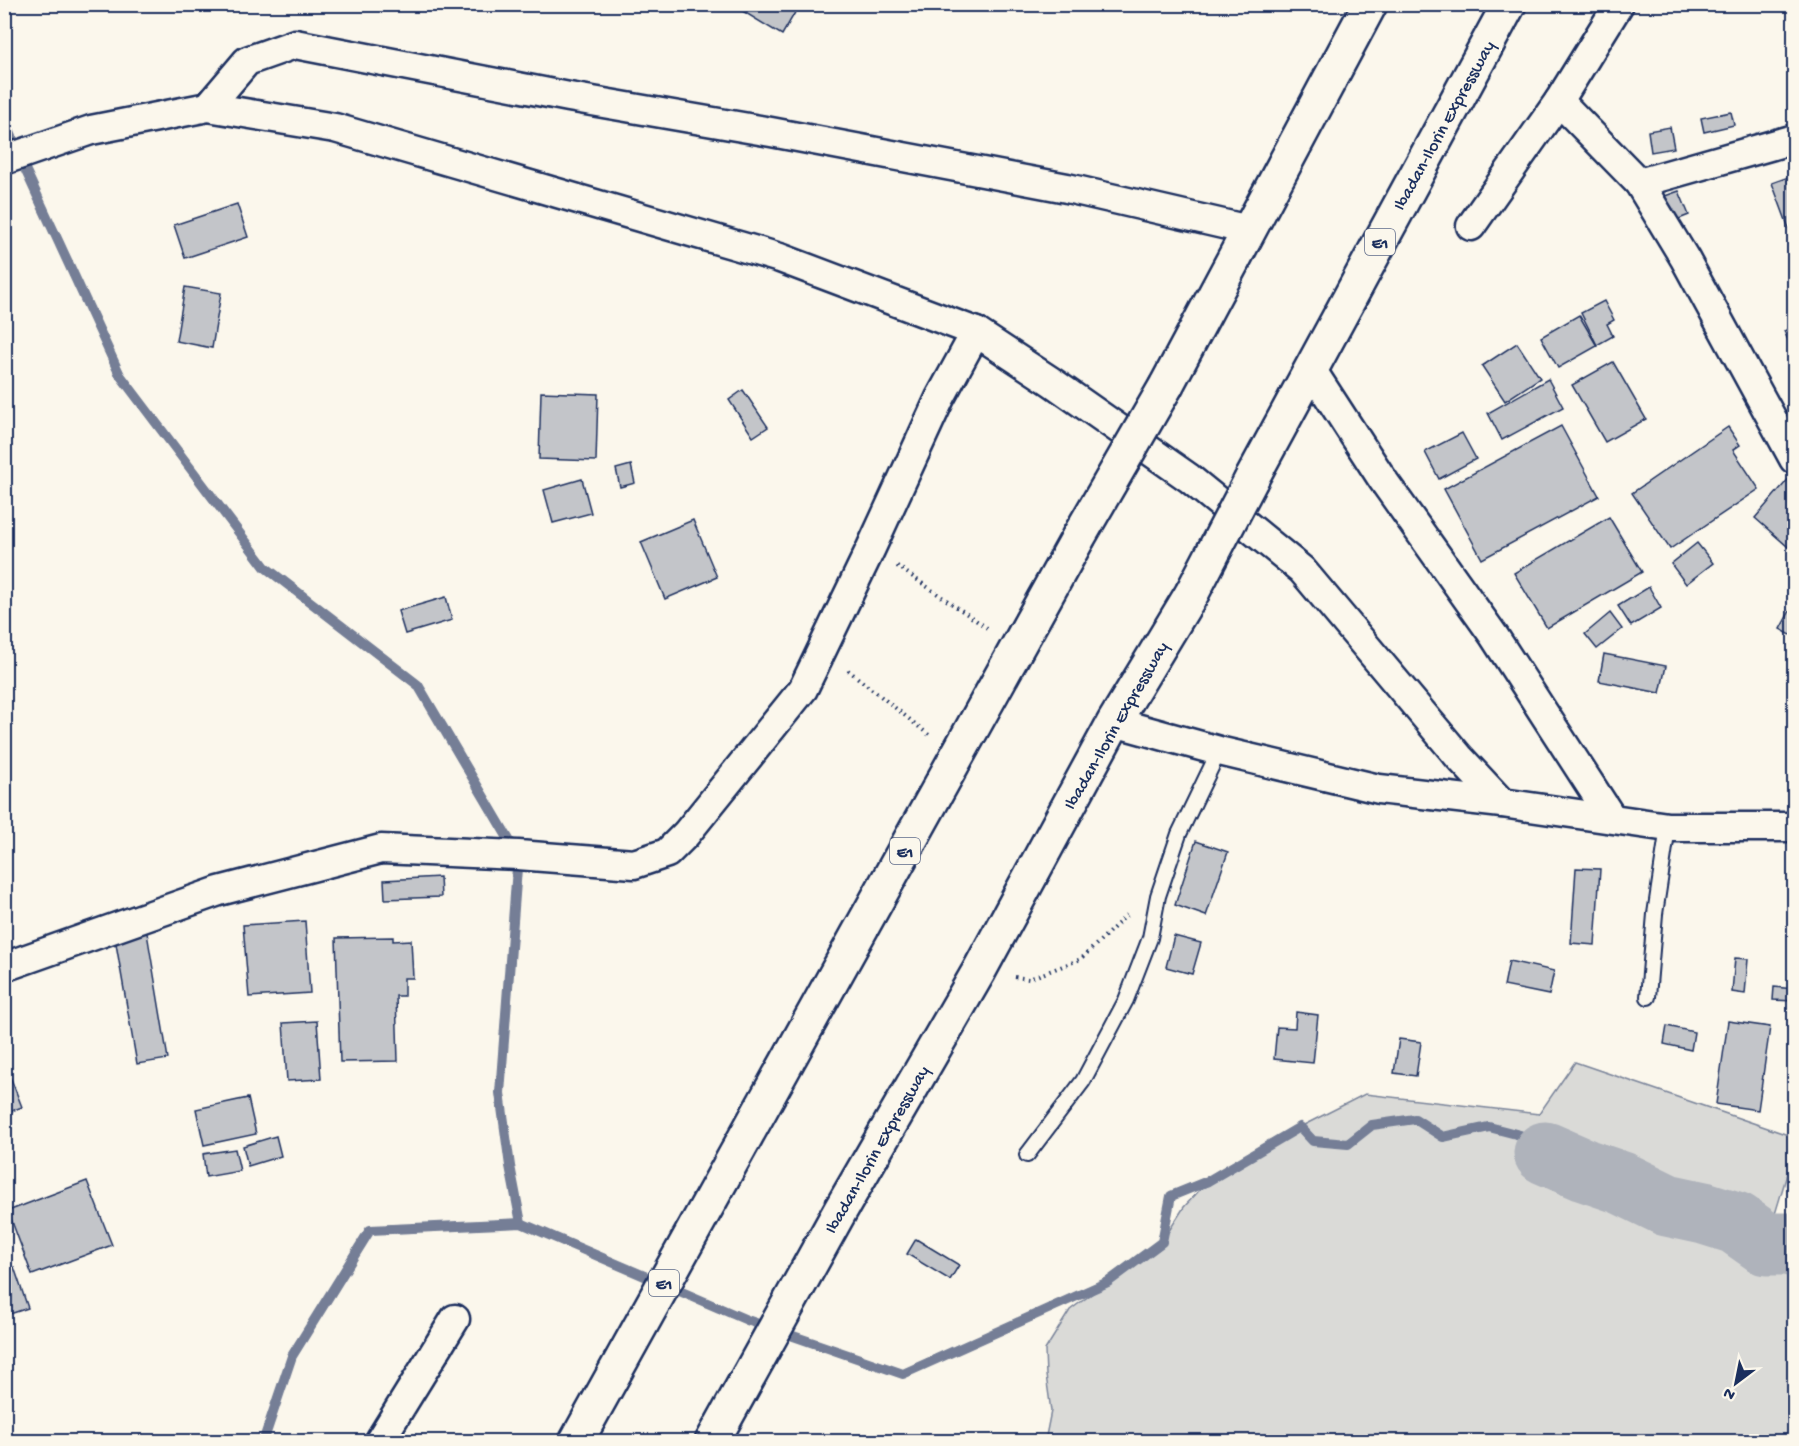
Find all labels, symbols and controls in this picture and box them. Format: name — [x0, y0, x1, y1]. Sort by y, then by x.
street label: Ibadan-Ilorin Expressway — [1390, 38, 1501, 215]
road number: E1 — [1365, 229, 1395, 255]
street label: Ibadan-Ilorin Expressway — [1060, 638, 1174, 814]
road number: E1 — [890, 838, 920, 864]
street label: Ibadan-Ilorin Expressway — [821, 1062, 935, 1238]
road number: E1 — [649, 1270, 679, 1296]
north arrow — [1706, 1353, 1766, 1413]
text: N — [1720, 1382, 1739, 1404]

